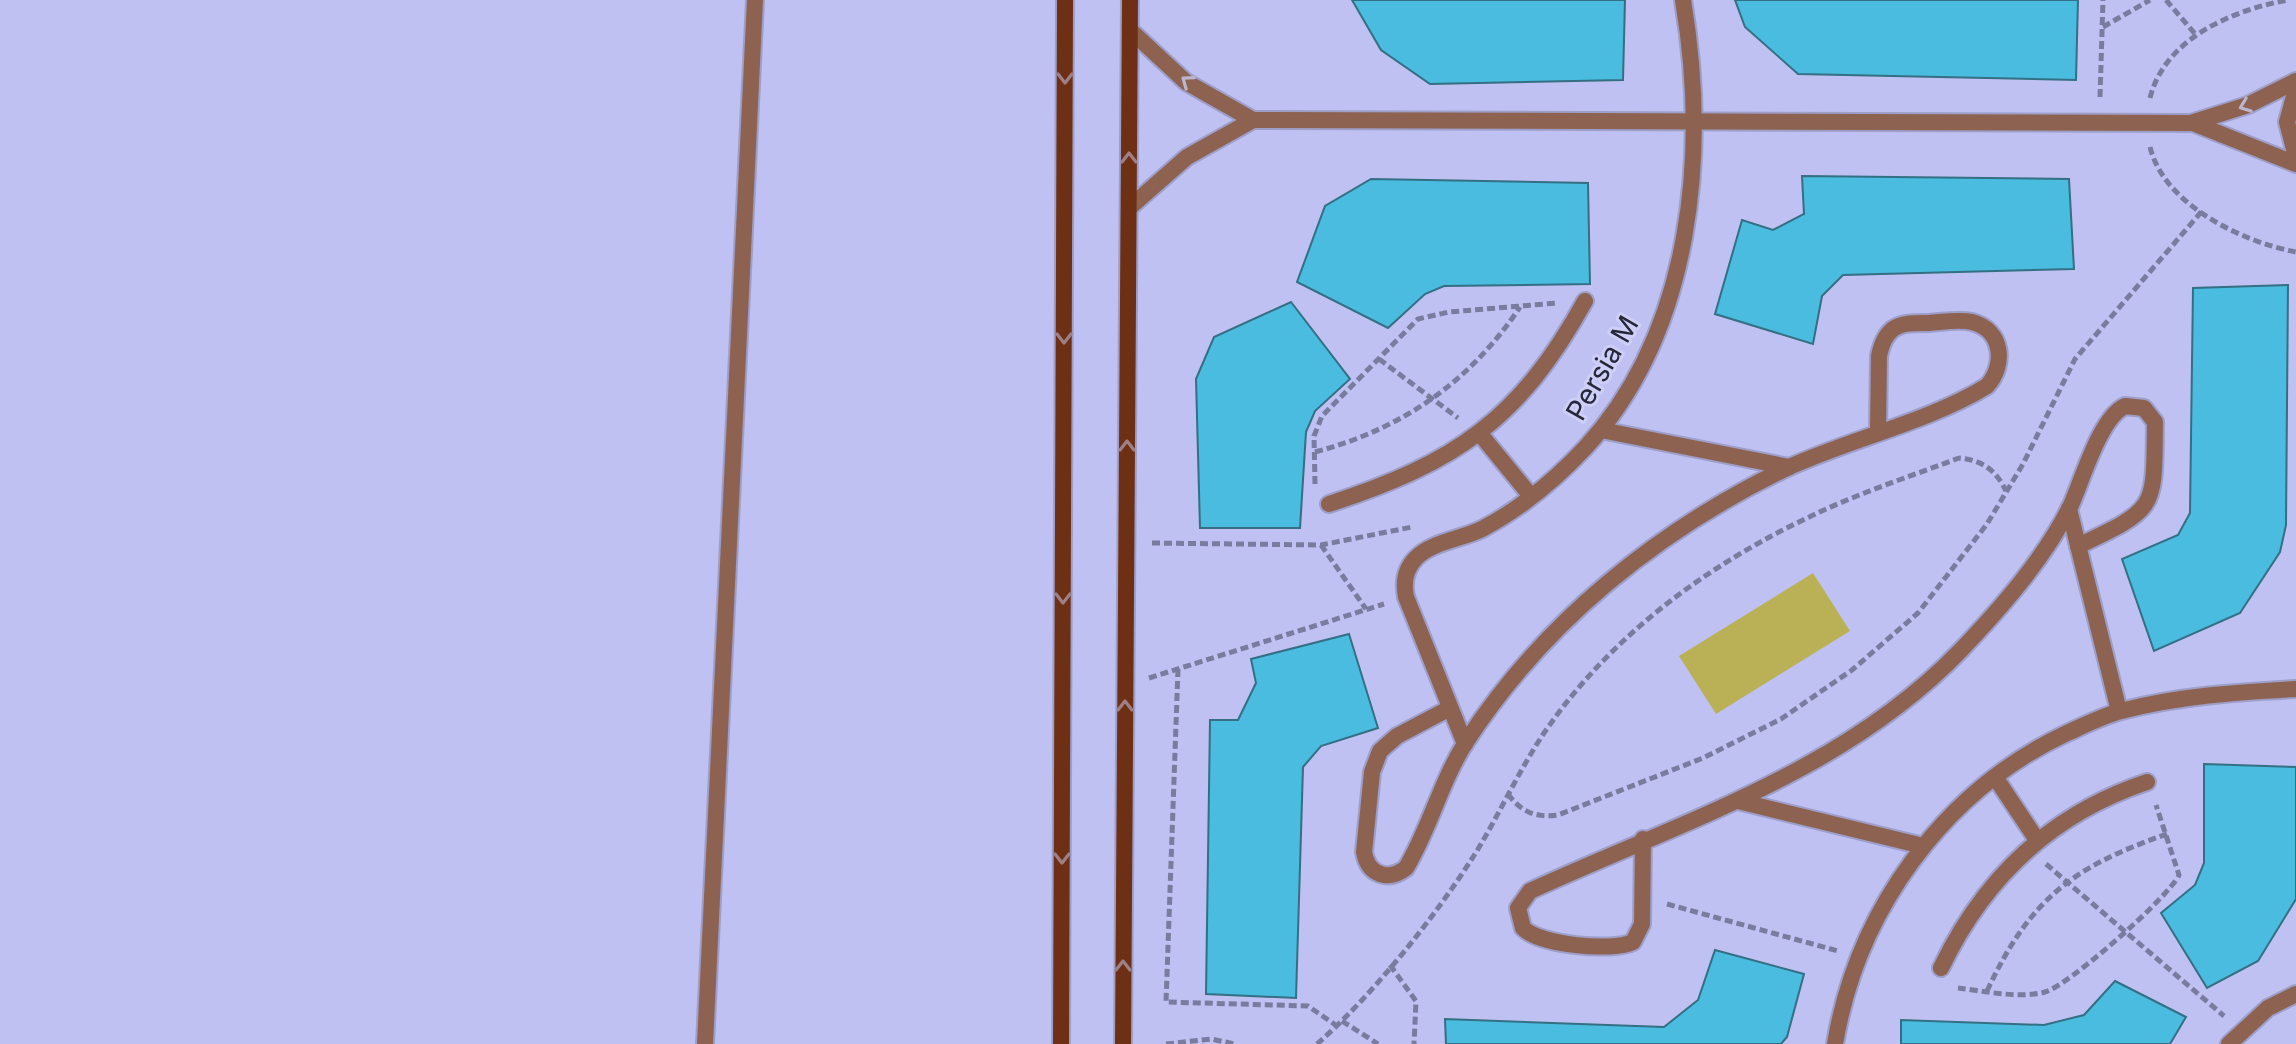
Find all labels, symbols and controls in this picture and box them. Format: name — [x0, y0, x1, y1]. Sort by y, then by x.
one-way arrow — [1056, 72, 1074, 85]
one-way arrow — [1182, 76, 1196, 91]
one-way arrow — [2239, 96, 2253, 113]
one-way arrow — [1121, 151, 1138, 164]
street label: Persia M — [1559, 310, 1645, 426]
one-way arrow — [1055, 332, 1073, 345]
one-way arrow — [1118, 439, 1136, 452]
one-way arrow — [1054, 592, 1072, 605]
one-way arrow — [1116, 699, 1134, 712]
one-way arrow — [1053, 852, 1071, 865]
one-way arrow — [1115, 959, 1132, 972]

